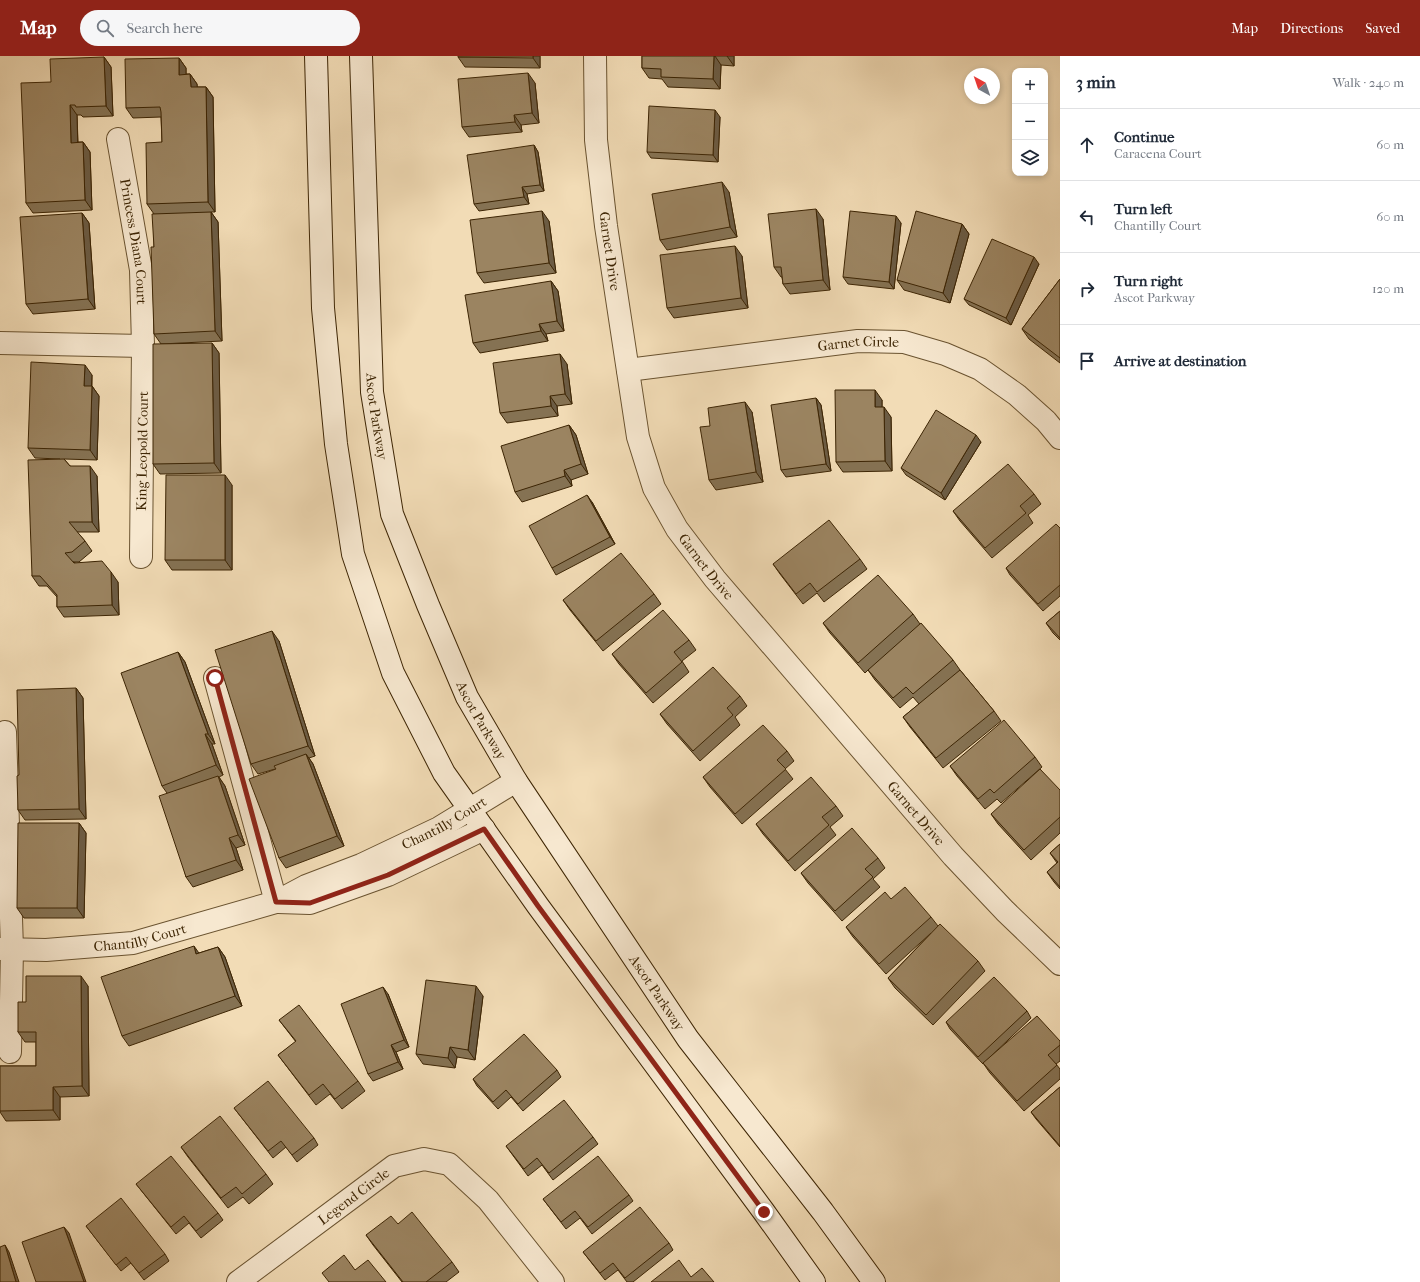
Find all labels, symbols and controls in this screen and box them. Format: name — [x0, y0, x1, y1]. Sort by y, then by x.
search box — [80, 10, 360, 46]
text: Map — [20, 17, 56, 39]
icon: search — [94, 17, 116, 39]
text: Search here — [126, 19, 203, 37]
text: Map — [1231, 20, 1258, 37]
text: Directions — [1280, 20, 1343, 37]
text: Saved — [1365, 20, 1400, 37]
north arrow — [964, 68, 1000, 104]
map controls — [1012, 68, 1048, 176]
button: + — [1012, 68, 1048, 104]
text: 3 min — [1076, 72, 1116, 92]
text: Walk · 240 m — [1332, 75, 1404, 90]
button: − — [1012, 104, 1048, 140]
text: Continue — [1114, 128, 1174, 146]
icon: ahead — [1076, 134, 1098, 156]
text: 60 m — [1376, 137, 1404, 152]
button: layers — [1012, 140, 1048, 176]
text: Caracena Court — [1114, 146, 1202, 161]
street label: Princess Diana Court — [116, 177, 150, 305]
text: Turn left — [1114, 200, 1172, 218]
icon: left — [1076, 206, 1098, 228]
text: 60 m — [1376, 209, 1404, 224]
street label: Garnet Drive — [595, 211, 624, 292]
text: Chantilly Court — [1114, 218, 1201, 233]
text: Turn right — [1114, 272, 1183, 290]
icon: right — [1076, 278, 1098, 300]
text: 120 m — [1372, 281, 1404, 296]
text: Ascot Parkway — [1114, 290, 1195, 305]
street label: Garnet Circle — [817, 333, 899, 355]
icon: arrive — [1076, 350, 1098, 372]
text: Arrive at destination — [1114, 352, 1246, 370]
street label: Ascot Parkway — [362, 372, 391, 462]
street label: King Leopold Court — [133, 391, 152, 511]
street label: Garnet Drive — [675, 530, 737, 604]
route start — [206, 669, 224, 687]
street label: Ascot Parkway — [452, 678, 510, 763]
street label: Garnet Drive — [883, 778, 948, 849]
street label: Chantilly Court — [399, 793, 490, 853]
street label: Chantilly Court — [93, 920, 188, 955]
street label: Ascot Parkway — [625, 951, 688, 1034]
street label: Legend Circle — [315, 1164, 393, 1229]
route end — [755, 1203, 773, 1221]

